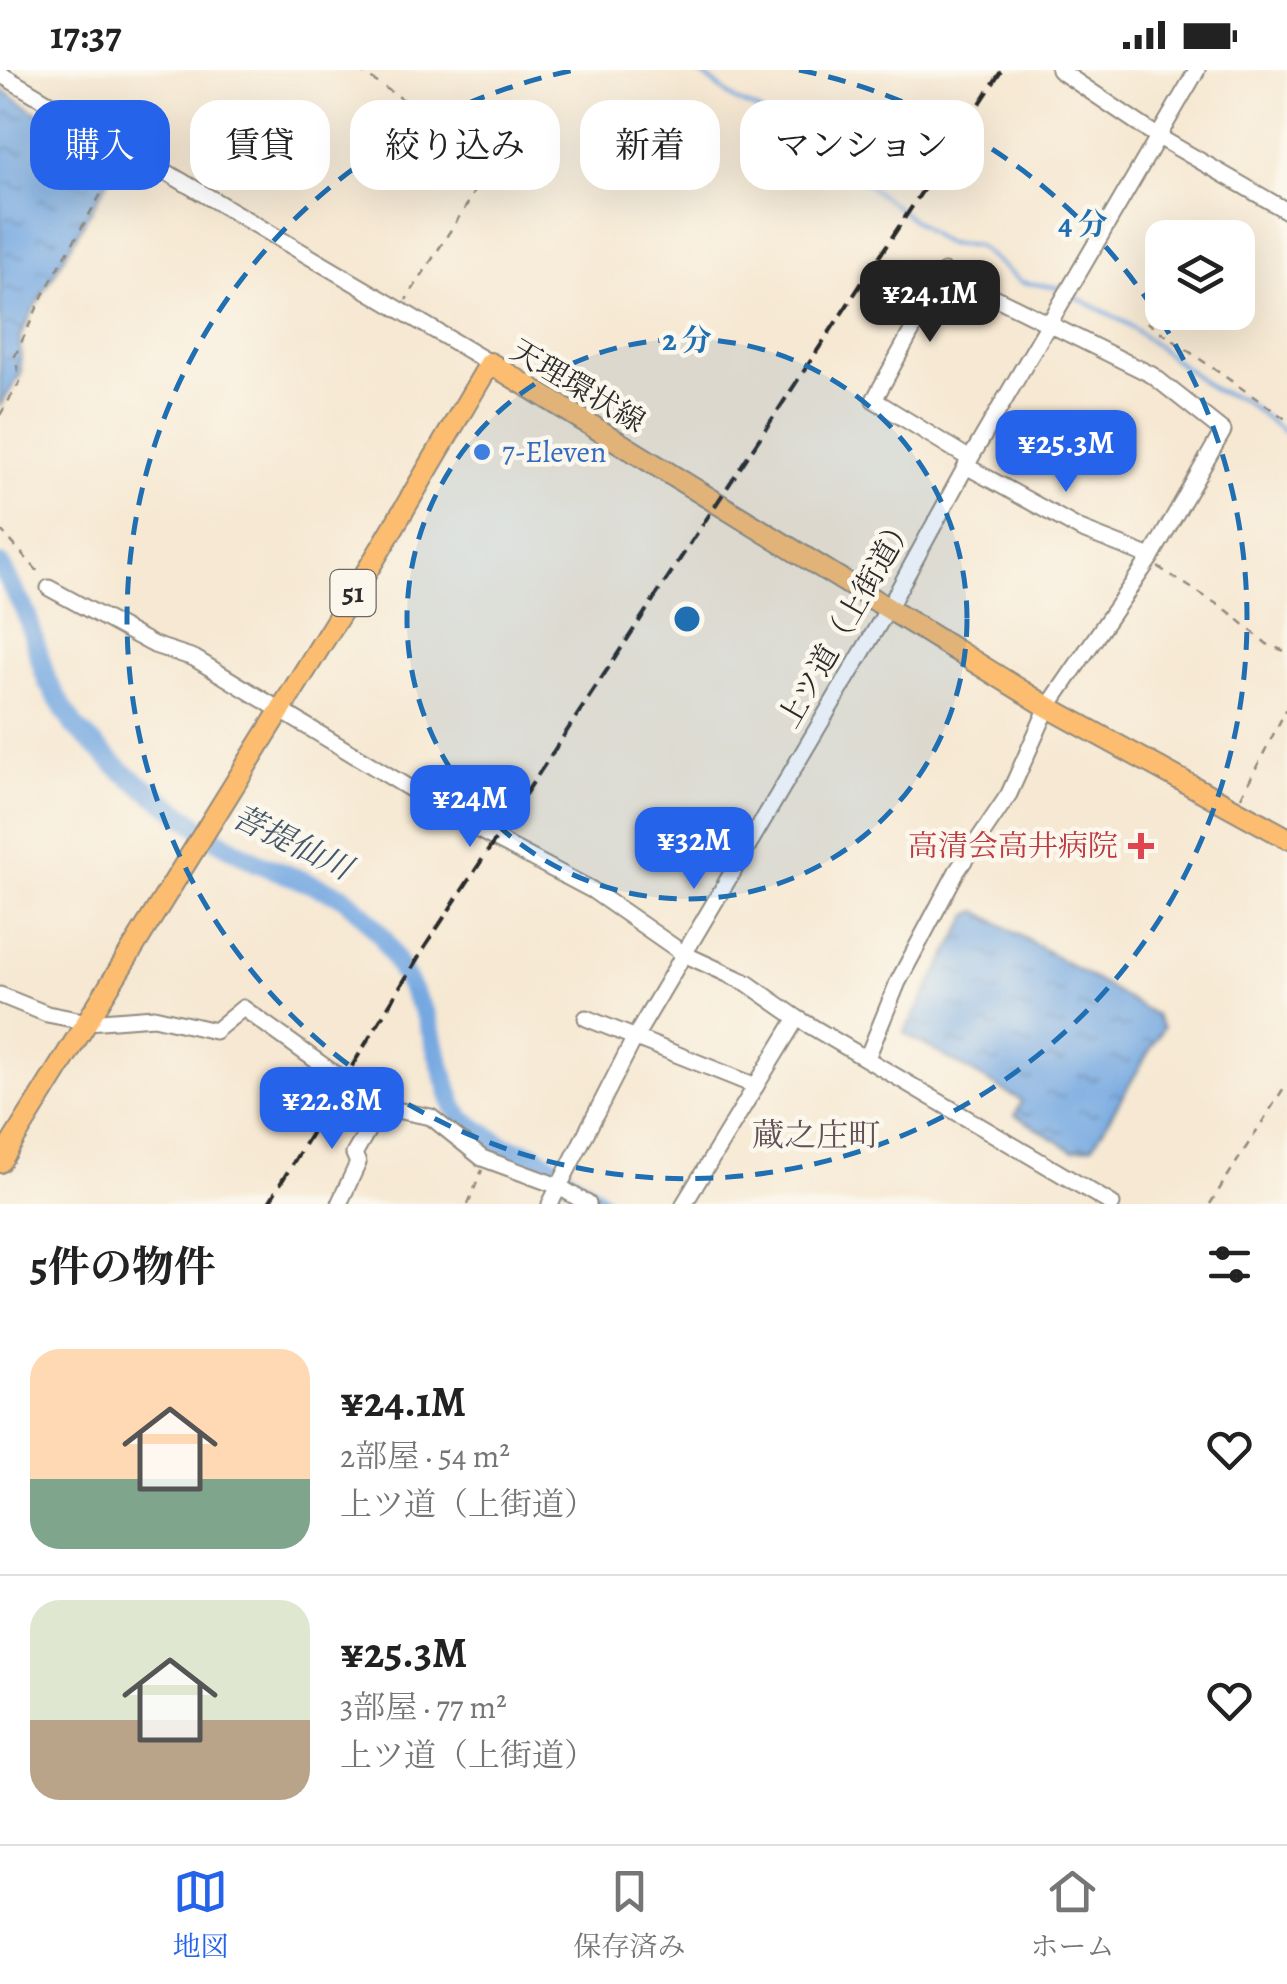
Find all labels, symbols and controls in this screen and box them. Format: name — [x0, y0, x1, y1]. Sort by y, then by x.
text: 17:37 — [50, 9, 121, 61]
chip: 購入 — [30, 100, 170, 190]
chip: 賃貸 — [190, 100, 330, 190]
chip: 絞り込み — [350, 100, 560, 190]
chip: 新着 — [580, 100, 720, 190]
chip: マンション — [740, 100, 984, 190]
text: 4 分 — [1058, 204, 1108, 244]
map controls — [1145, 220, 1255, 330]
button: layers — [1145, 220, 1255, 330]
pin: ¥24.1M — [849, 260, 1011, 345]
text: ¥24.1M — [882, 270, 978, 314]
text: 2 分 — [662, 320, 712, 360]
street label: 天理環状線 — [503, 330, 653, 442]
pin: ¥25.3M — [985, 410, 1147, 495]
text: ¥25.3M — [1018, 420, 1114, 464]
place label: 7-Eleven — [502, 432, 606, 472]
marker: 7-Eleven — [471, 441, 493, 463]
street label: 上ツ道（上街道） — [769, 507, 923, 735]
road number: 51 — [330, 570, 376, 616]
centre of rings — [669, 601, 705, 637]
pin: ¥24M — [411, 765, 529, 850]
text: ¥24M — [432, 775, 508, 819]
water label: 菩提仙川 — [225, 794, 362, 891]
pin: ¥32M — [635, 807, 753, 892]
text: ¥32M — [657, 817, 731, 861]
place label: 高清会高井病院 — [908, 826, 1118, 866]
marker: 高清会高井病院 — [1128, 833, 1154, 859]
pin: ¥22.8M — [251, 1067, 413, 1152]
text: ¥22.8M — [282, 1077, 382, 1121]
district label: 蔵之庄町 — [752, 1113, 880, 1157]
icon: filters — [1202, 1237, 1257, 1292]
text: 5件の物件 — [30, 1238, 216, 1295]
text: ¥24.1M — [340, 1373, 466, 1430]
icon: home — [110, 1389, 230, 1509]
icon: heart — [1202, 1422, 1257, 1477]
text: 2部屋 · 54 m² — [340, 1434, 510, 1478]
text: 上ツ道（上街道） — [340, 1482, 596, 1526]
text: ¥25.3M — [340, 1624, 467, 1681]
icon: home — [110, 1640, 230, 1760]
icon: heart — [1202, 1673, 1257, 1728]
text: 3部屋 · 77 m² — [340, 1685, 507, 1729]
text: 上ツ道（上街道） — [340, 1733, 596, 1777]
tab: 地図 — [172, 1864, 229, 1966]
tab: 保存済み — [573, 1864, 686, 1966]
tab: ホーム — [1030, 1864, 1115, 1966]

